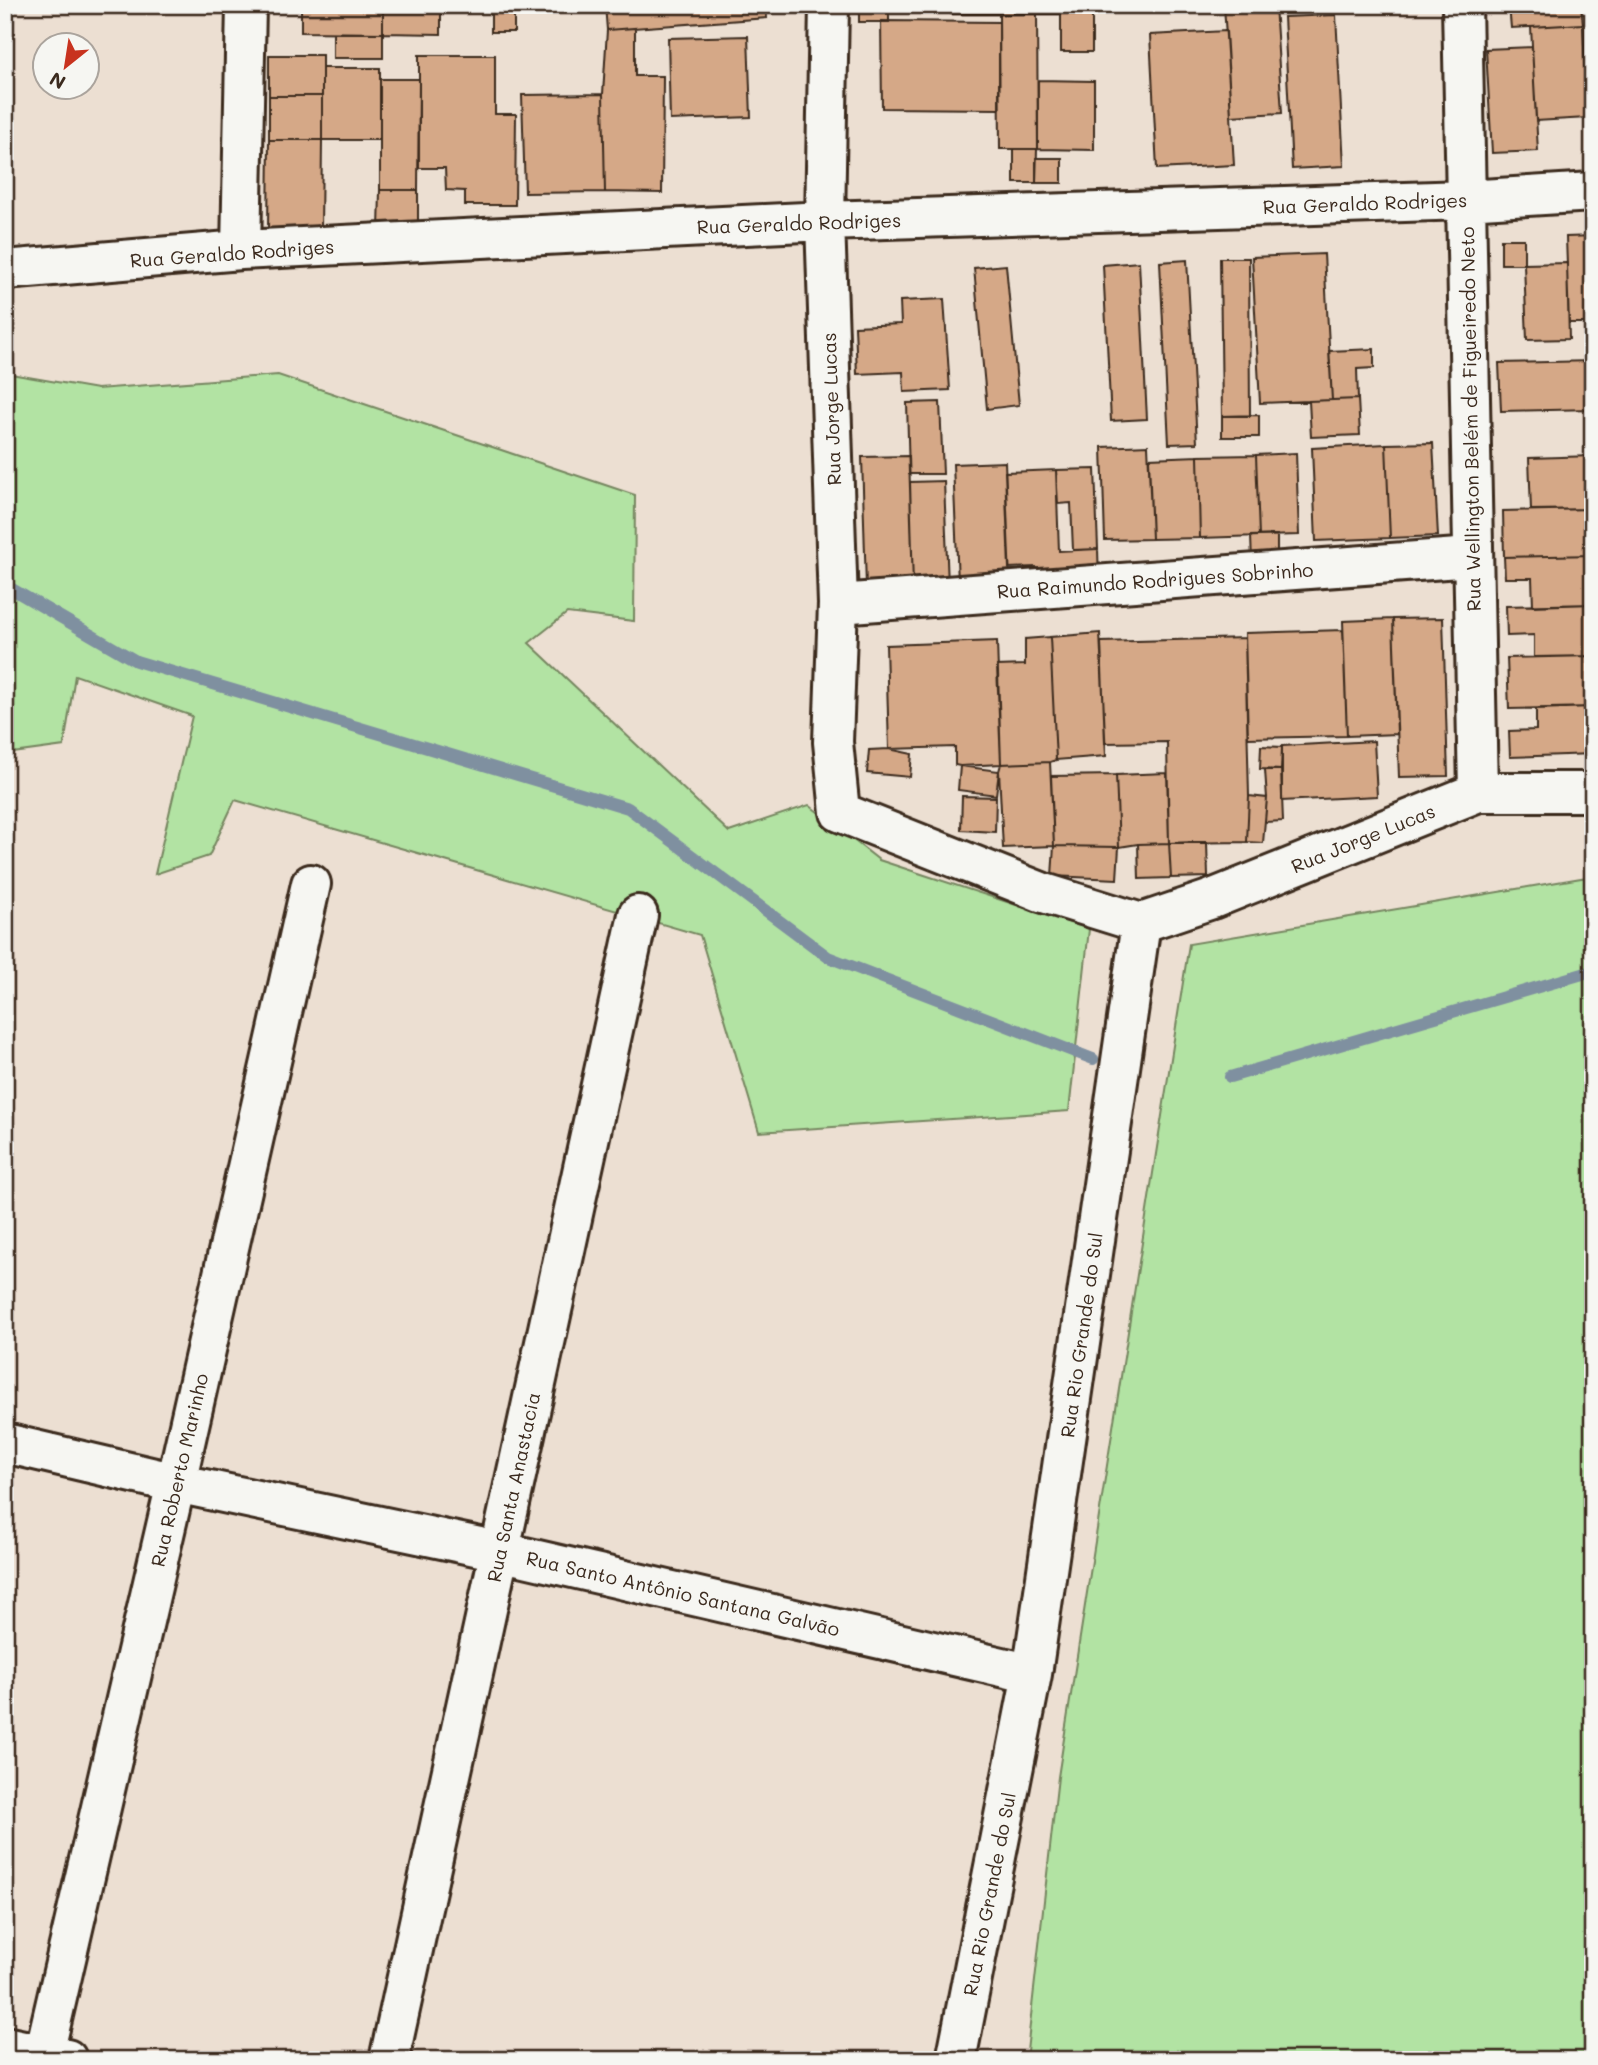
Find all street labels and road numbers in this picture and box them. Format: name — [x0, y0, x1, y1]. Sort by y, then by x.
street label: Rua Geraldo Rodriges — [1262, 187, 1468, 219]
street label: Rua Geraldo Rodriges — [696, 207, 902, 239]
street label: Rua Wellington Belém de Figueiredo Neto — [1454, 226, 1486, 612]
street label: Rua Geraldo Rodriges — [129, 233, 335, 273]
street label: Rua Jorge Lucas — [816, 332, 846, 486]
street label: Rua Raimundo Rodrigues Sobrinho — [996, 556, 1314, 604]
street label: Rua Jorge Lucas — [1287, 798, 1439, 878]
street label: Rua Rio Grande do Sul — [1054, 1231, 1108, 1439]
street label: Rua Roberto Marinho — [145, 1371, 213, 1569]
street label: Rua Santa Anastacia — [481, 1390, 545, 1584]
street label: Rua Santo Antônio Santana Galvão — [524, 1545, 842, 1641]
street label: Rua Rio Grande do Sul — [957, 1790, 1021, 1998]

